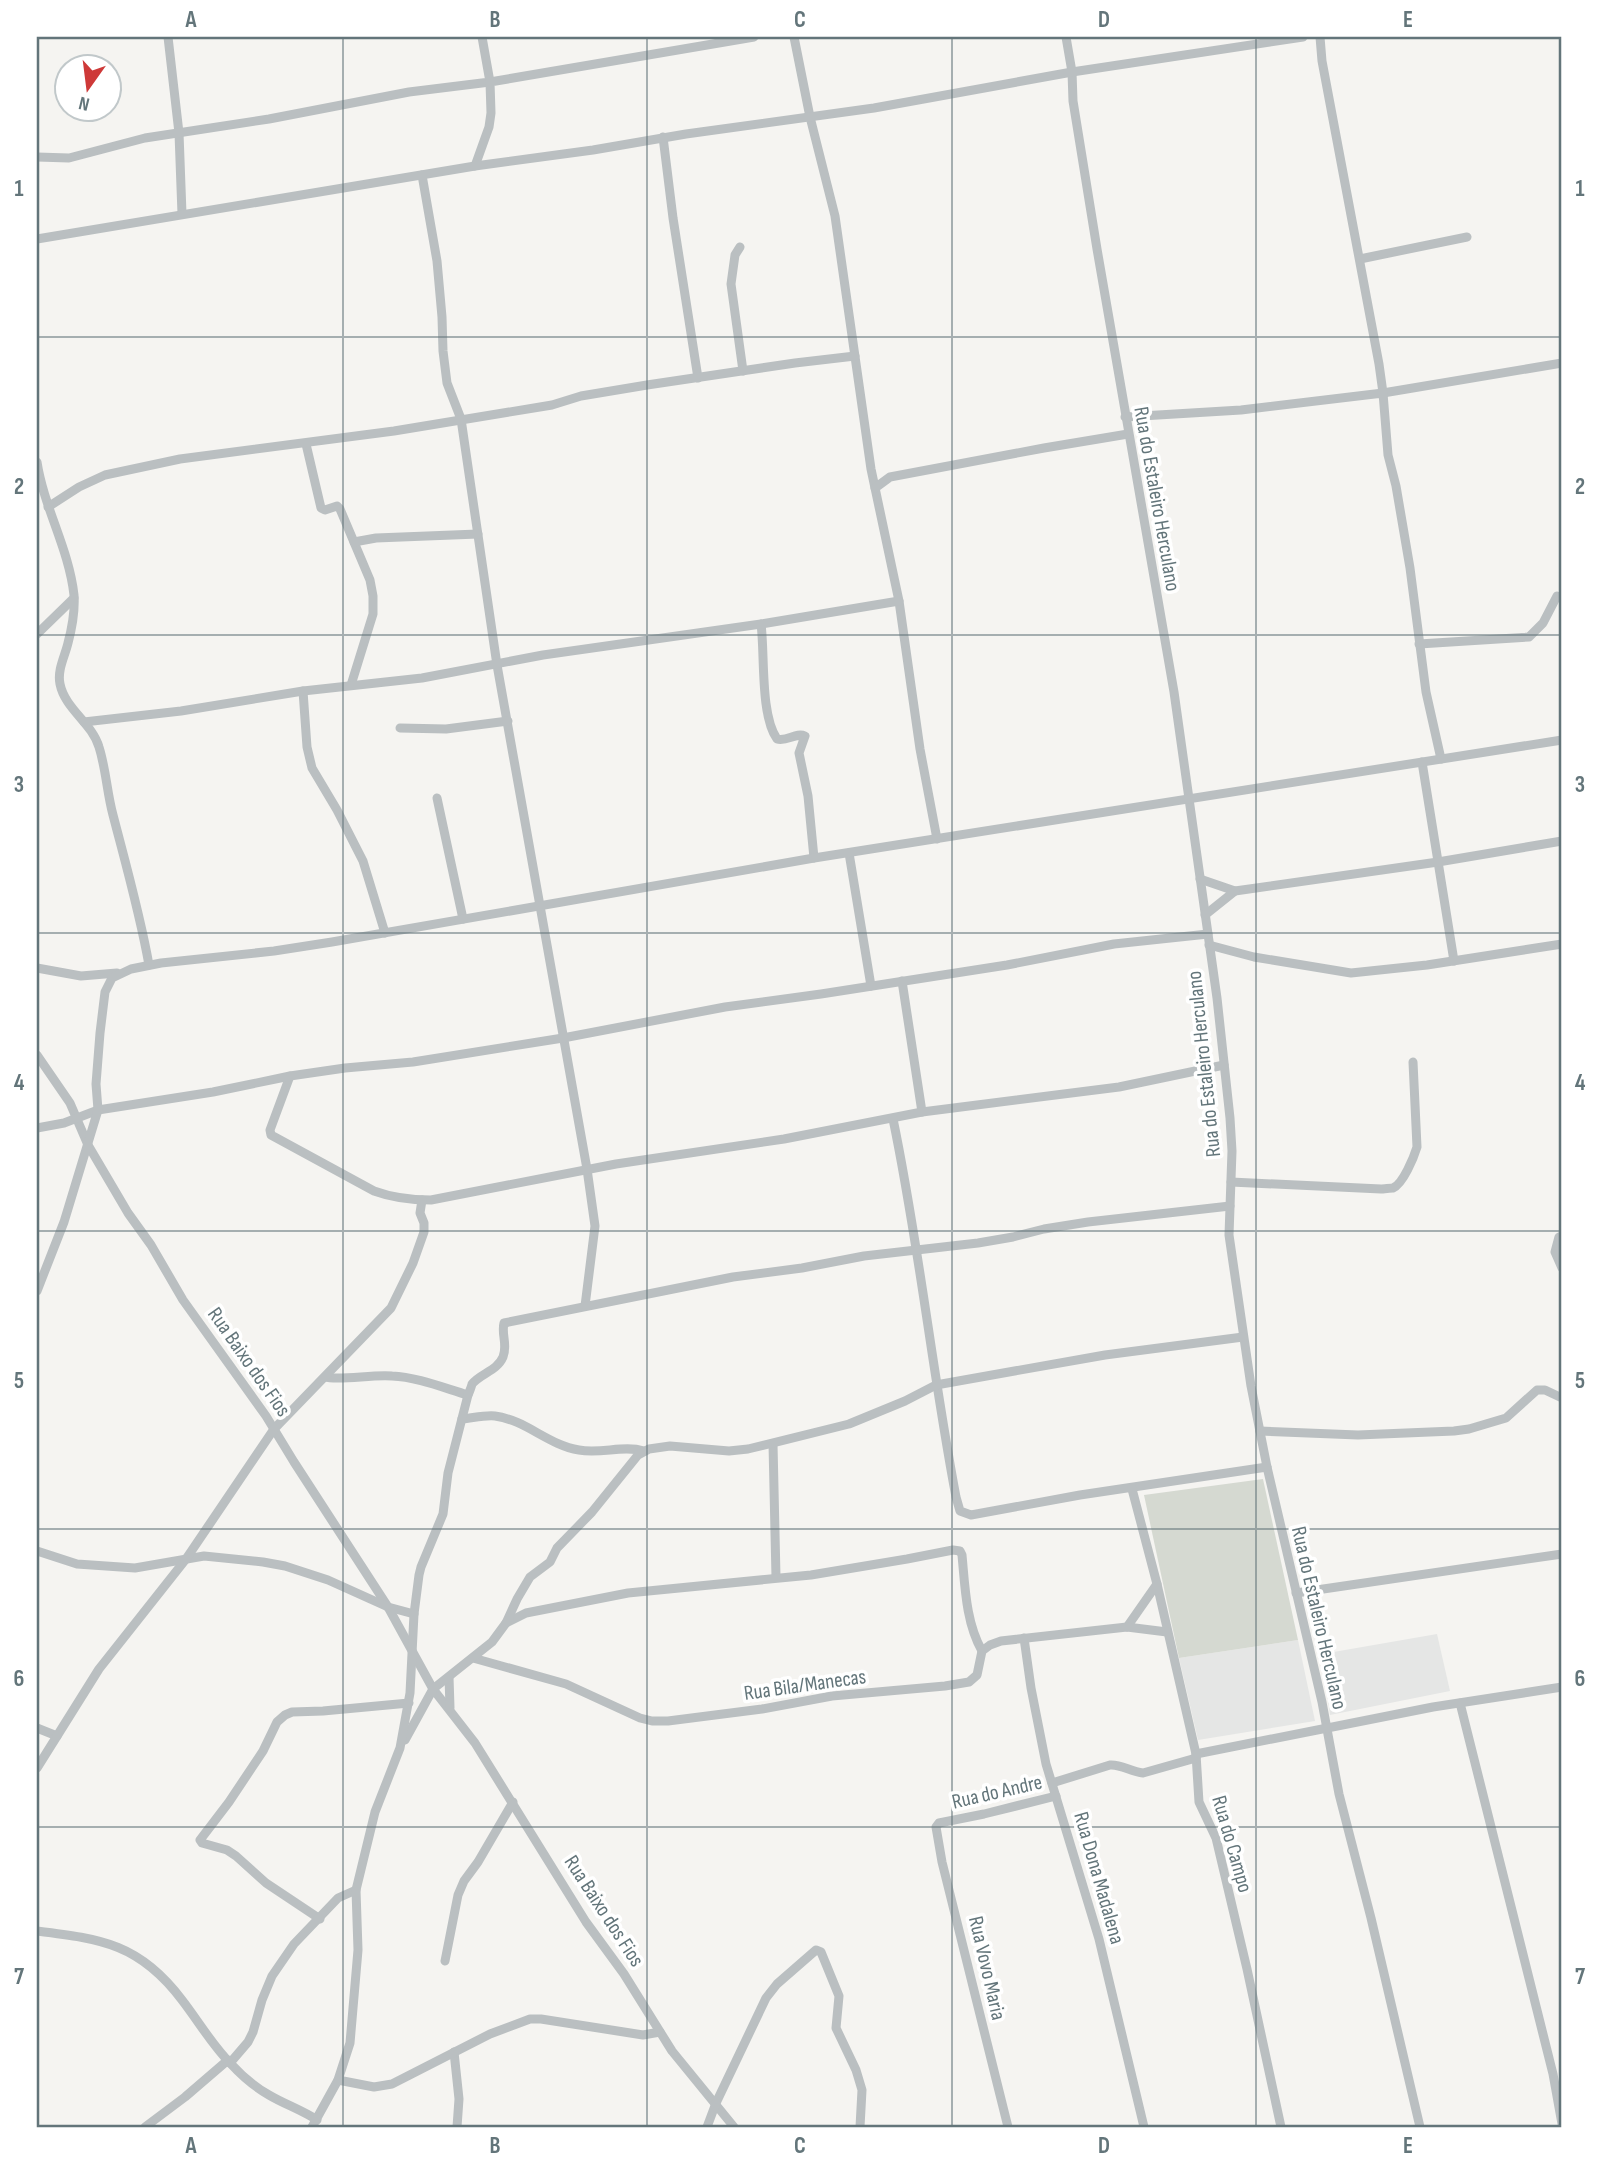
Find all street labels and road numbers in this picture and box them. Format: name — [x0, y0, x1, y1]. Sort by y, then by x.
street label: Rua do Estaleiro Herculano — [1128, 405, 1186, 593]
street label: Rua do Estaleiro Herculano — [1182, 970, 1226, 1158]
street label: Rua Baixo dos Fios — [202, 1303, 296, 1421]
street label: Rua do Estaleiro Herculano — [1286, 1524, 1352, 1712]
street label: Rua Bila/Manecas — [742, 1664, 868, 1706]
street label: Rua do Andre — [949, 1769, 1045, 1815]
street label: Rua do Campo — [1206, 1793, 1258, 1895]
street label: Rua Dona Madalena — [1068, 1809, 1130, 1947]
street label: Rua Baixo dos Fios — [559, 1851, 649, 1971]
street label: Rua Vovo Maria — [963, 1914, 1011, 2022]

